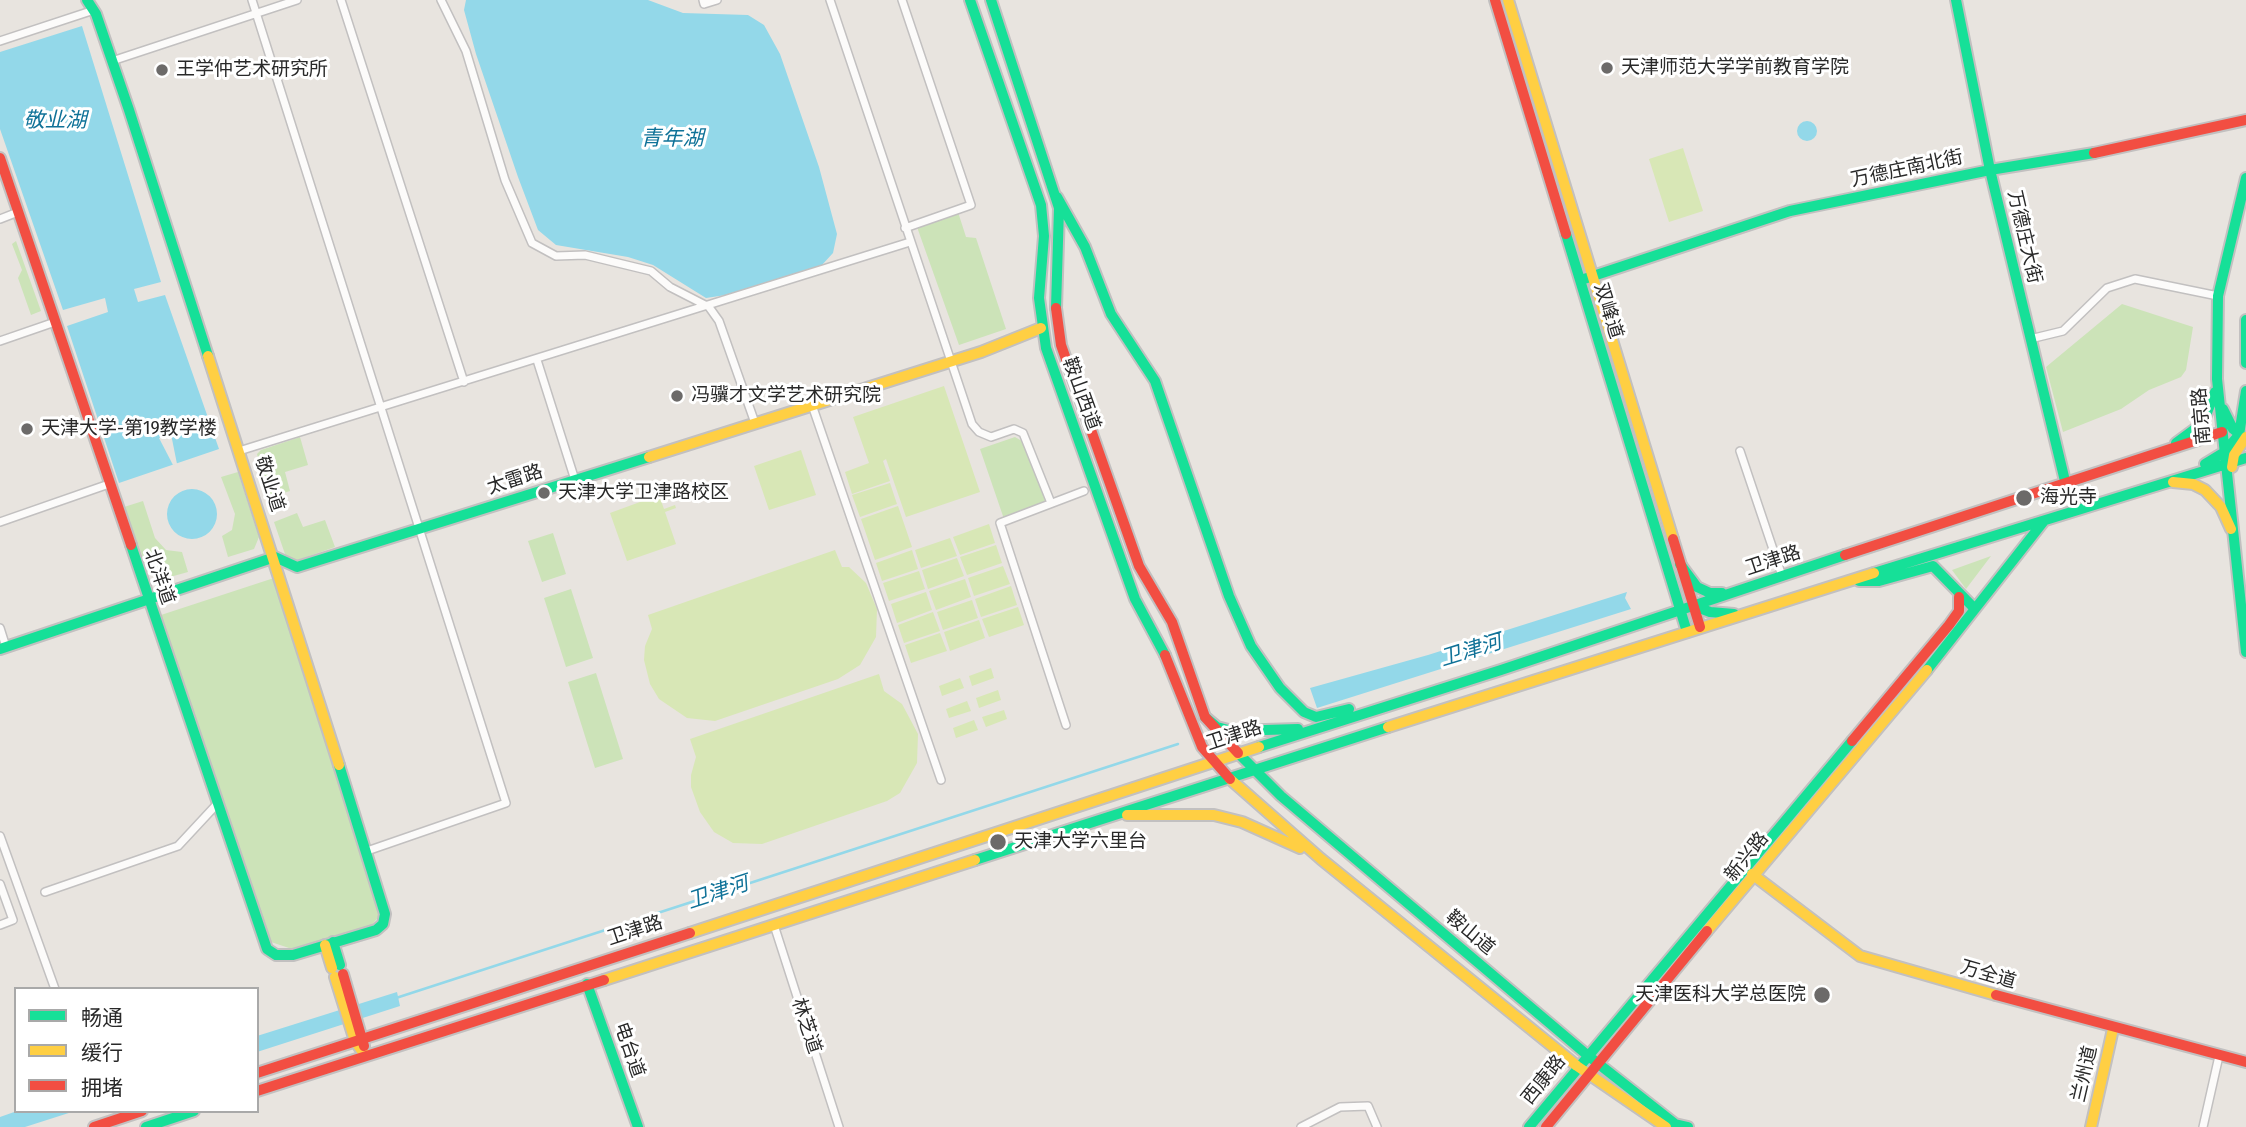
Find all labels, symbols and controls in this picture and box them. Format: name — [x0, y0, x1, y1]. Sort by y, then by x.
place label: 天津师范大学学前教育学院 — [1621, 57, 1849, 79]
place label: 王学仲艺术研究所 — [176, 59, 328, 81]
marker: 天津师范大学学前教育学院 — [1599, 60, 1615, 76]
marker: 王学仲艺术研究所 — [154, 62, 170, 78]
water label: 敬业湖 — [24, 108, 86, 134]
water label: 青年湖 — [641, 126, 703, 152]
street label: 万德庄南北街 — [1849, 146, 1965, 192]
street label: 万德庄大街 — [2002, 188, 2046, 286]
street label: 双峰道 — [1589, 280, 1627, 342]
street label: 鞍山西道 — [1057, 354, 1105, 434]
place label: 冯骥才文学艺术研究院 — [691, 385, 881, 407]
street label: 南京路 — [2188, 387, 2216, 445]
marker: 冯骥才文学艺术研究院 — [669, 388, 685, 404]
place label: 天津大学-第19教学楼 — [41, 418, 217, 440]
marker: 天津大学-第19教学楼 — [19, 421, 35, 437]
street label: 敬业道 — [249, 453, 289, 515]
street label: 太雷路 — [484, 460, 546, 500]
place label: 天津大学卫津路校区 — [558, 482, 729, 504]
marker: 天津大学卫津路校区 — [536, 485, 552, 501]
place label: 海光寺 — [2040, 487, 2097, 509]
marker: 海光寺 — [2014, 488, 2034, 508]
street label: 卫津路 — [1742, 541, 1804, 581]
street label: 北洋道 — [139, 546, 179, 608]
water label: 卫津河 — [1437, 630, 1505, 672]
street label: 卫津路 — [1203, 716, 1265, 756]
street label: 新兴路 — [1720, 828, 1774, 886]
place label: 天津大学六里台 — [1014, 831, 1147, 853]
marker: 天津大学六里台 — [988, 832, 1008, 852]
water label: 卫津河 — [684, 871, 752, 915]
street label: 鞍山道 — [1441, 906, 1499, 960]
street label: 卫津路 — [604, 911, 666, 951]
street label: 万全道 — [1957, 956, 2019, 994]
place label: 天津医科大学总医院 — [1635, 984, 1806, 1006]
marker: 天津医科大学总医院 — [1812, 985, 1832, 1005]
legend — [14, 987, 259, 1113]
street label: 林芝道 — [786, 995, 826, 1057]
text: 畅通 — [81, 1005, 123, 1031]
street label: 电台道 — [609, 1019, 649, 1081]
text: 缓行 — [81, 1040, 123, 1066]
street label: 兰州道 — [2067, 1044, 2103, 1104]
street label: 西康路 — [1517, 1051, 1571, 1109]
text: 拥堵 — [81, 1075, 123, 1101]

